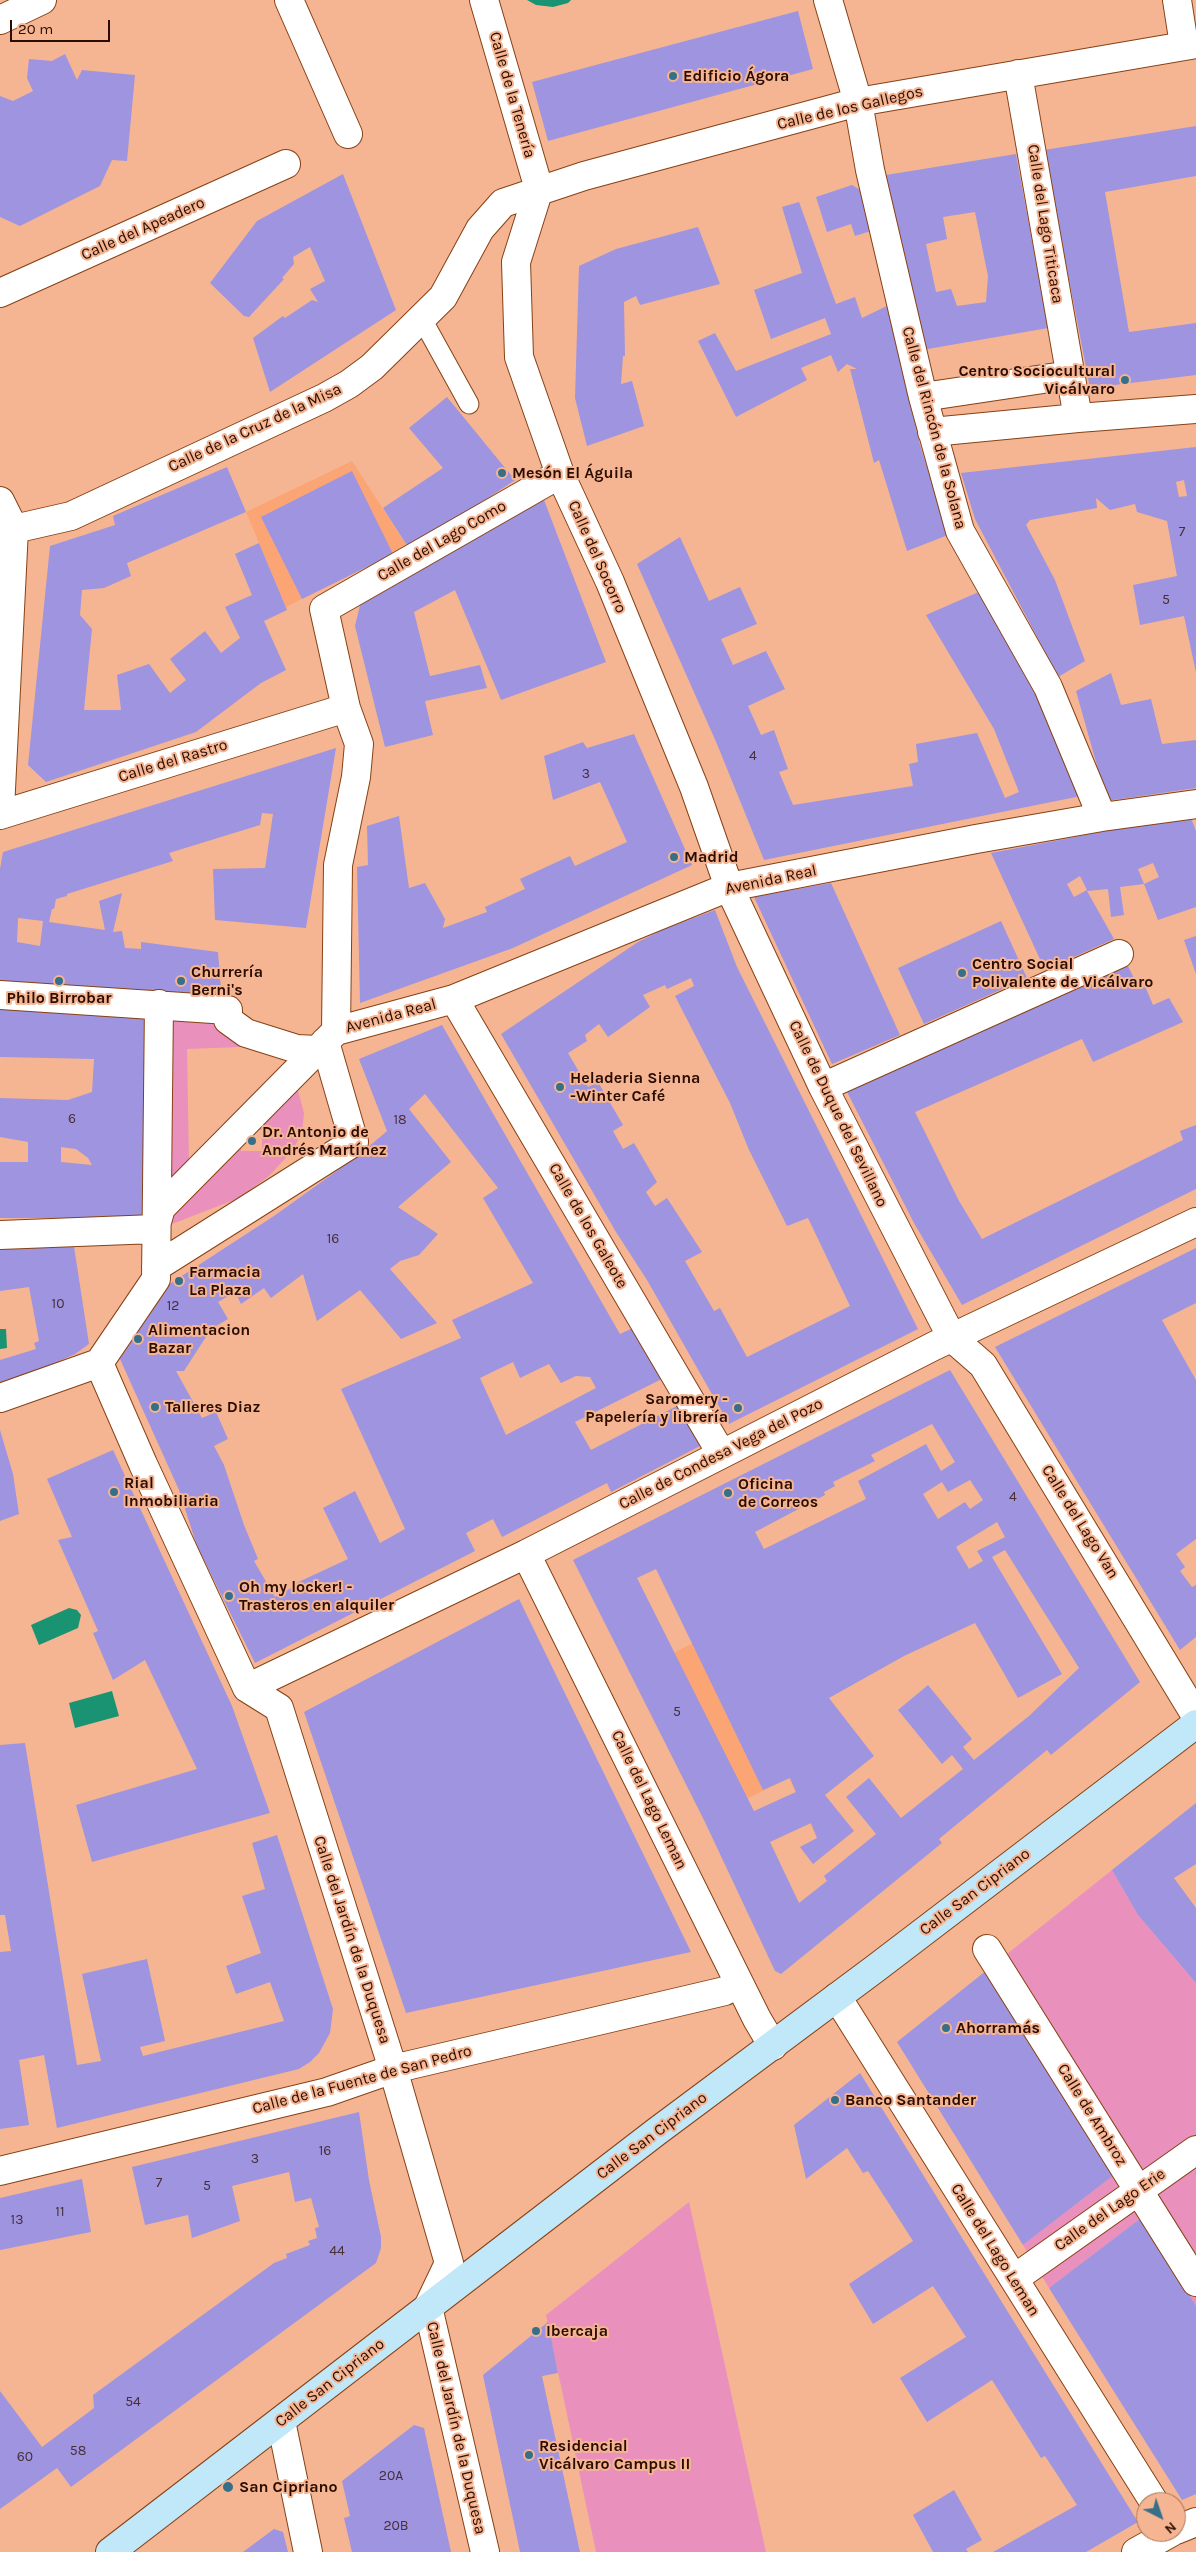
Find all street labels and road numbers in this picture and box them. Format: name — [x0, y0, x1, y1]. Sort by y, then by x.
street label: Calle de la Tenería — [485, 30, 539, 160]
street label: Calle de los Gallegos — [775, 82, 925, 134]
street label: Calle del Lago Titicaca — [1023, 143, 1067, 305]
street label: Calle del Apeadero — [78, 193, 208, 265]
street label: Calle del Rincón de la Solana — [898, 325, 970, 531]
street label: Calle de la Cruz de la Misa — [165, 379, 345, 477]
street label: Calle del Lago Como — [374, 496, 510, 586]
street label: Calle del Socorro — [564, 498, 630, 616]
street label: Calle del Rastro — [116, 735, 230, 787]
street label: Avenida Real — [724, 861, 818, 899]
street label: Avenida Real — [344, 995, 438, 1037]
street label: Calle de Duque del Sevillano — [784, 1018, 892, 1210]
street label: Calle de los Galeote — [544, 1160, 632, 1292]
street label: Calle de Condesa Vega del Pozo — [616, 1394, 826, 1514]
street label: Calle del Lago Van — [1037, 1462, 1123, 1582]
street label: Calle del Lago Leman — [607, 1727, 691, 1873]
street label: Calle del Jardín de la Duquesa — [309, 1834, 395, 2046]
street label: Calle San Cipriano — [916, 1844, 1034, 1940]
street label: Calle de la Fuente de San Pedro — [250, 2041, 474, 2119]
street label: Calle de Ambroz — [1053, 2060, 1131, 2170]
street label: Calle San Cipriano — [593, 2088, 711, 2184]
street label: Calle del Lago Erie — [1051, 2165, 1169, 2255]
street label: Calle del Lago Leman — [946, 2180, 1044, 2320]
street label: Calle del Jardín de la Duquesa — [422, 2320, 490, 2536]
street label: Calle San Cipriano — [272, 2334, 388, 2432]

